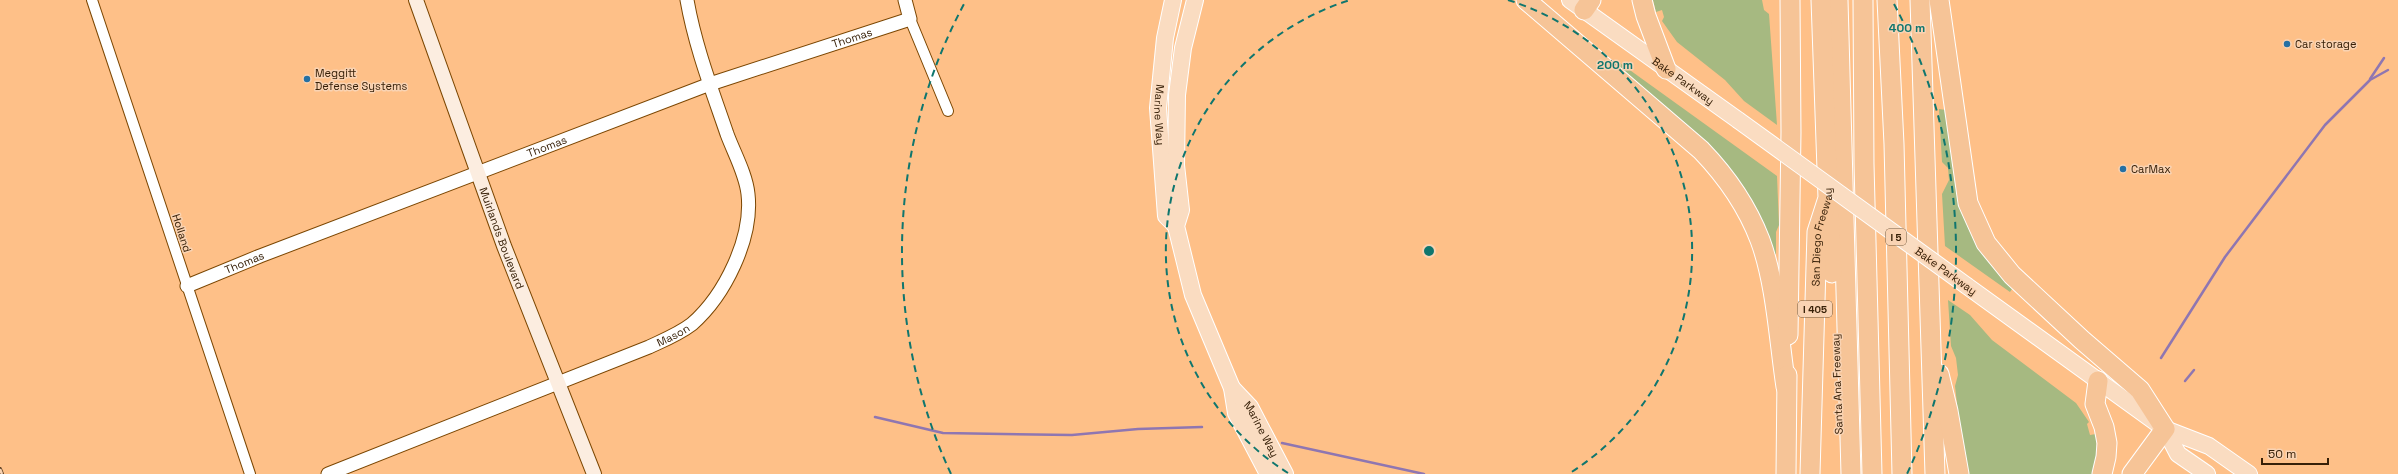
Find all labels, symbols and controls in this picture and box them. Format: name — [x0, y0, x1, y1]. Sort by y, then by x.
text: 400 m — [1889, 20, 1925, 36]
street label: Thomas — [830, 25, 874, 51]
place label: Car storage — [2295, 37, 2356, 51]
marker: Car storage — [2282, 39, 2292, 49]
street label: Bake Parkway — [1649, 54, 1717, 108]
text: 200 m — [1597, 57, 1633, 73]
place label: Meggitt Defense Systems — [315, 66, 408, 93]
marker: Meggitt Defense Systems — [302, 74, 312, 84]
street label: Marine Way — [1151, 84, 1168, 146]
street label: Thomas — [525, 132, 569, 160]
place label: CarMax — [2131, 162, 2171, 176]
marker: CarMax — [2118, 164, 2128, 174]
street label: Muirlands Boulevard — [477, 185, 527, 291]
street label: San Diego Freeway — [1808, 187, 1835, 286]
street label: Holland — [169, 212, 195, 254]
road number: I 5 — [1886, 229, 1906, 245]
centre of rings — [1422, 244, 1436, 258]
street label: Bake Parkway — [1912, 244, 1980, 298]
street label: Thomas — [222, 248, 266, 277]
road number: I 405 — [1798, 301, 1832, 317]
street label: Mason — [654, 321, 692, 350]
street label: Santa Ana Freeway — [1828, 333, 1846, 435]
street label: Marine Way — [1241, 398, 1282, 459]
scale bar — [2262, 440, 2328, 466]
text: 50 m — [2268, 446, 2296, 462]

